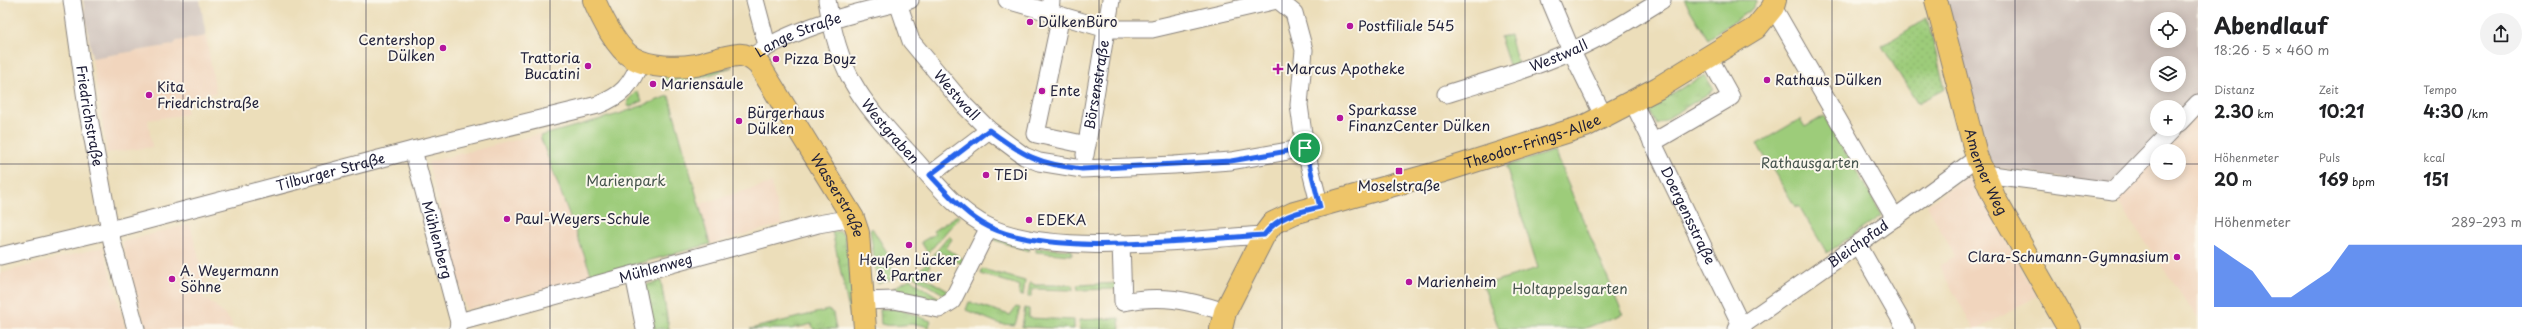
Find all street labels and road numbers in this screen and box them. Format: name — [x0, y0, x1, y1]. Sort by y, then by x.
street label: Lange Straße — [751, 7, 843, 62]
street label: Westwall — [1526, 34, 1591, 77]
street label: Börsenstraße — [1078, 38, 1114, 131]
street label: Friedrichstraße — [71, 64, 109, 168]
street label: Westwall — [929, 65, 985, 125]
street label: Westgraben — [856, 94, 925, 168]
street label: Theodor-Frings-Allee — [1461, 108, 1605, 174]
street label: Amerner Weg — [1960, 126, 2013, 219]
street label: Tilburger Straße — [274, 147, 387, 196]
street label: Wasserstraße — [806, 149, 869, 238]
street label: Doergensstraße — [1656, 162, 1721, 268]
street label: Mühlenberg — [417, 198, 458, 281]
street label: Bleichpfad — [1823, 215, 1893, 272]
street label: Mühlenweg — [617, 248, 695, 288]

